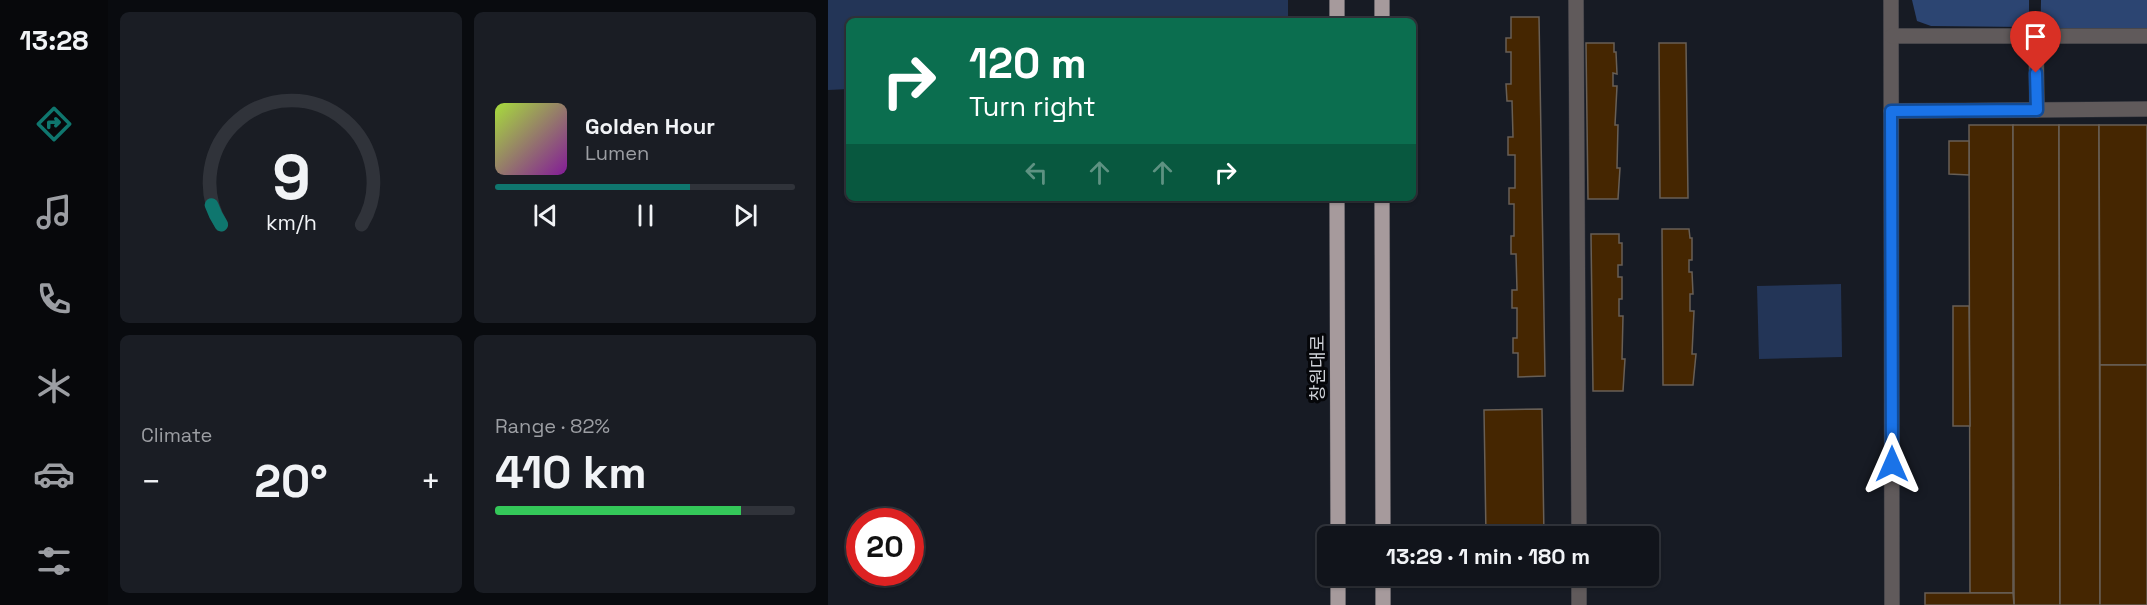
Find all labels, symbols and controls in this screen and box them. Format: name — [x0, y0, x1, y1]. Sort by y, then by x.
pin — [2010, 11, 2061, 73]
icon: arrive — [2019, 20, 2052, 53]
text: 13:28 — [20, 23, 88, 58]
text: 120 m — [969, 37, 1087, 90]
icon: right — [870, 42, 948, 120]
text: Turn right — [969, 89, 1096, 124]
icon: directions — [33, 103, 75, 145]
text: Golden Hour — [585, 112, 715, 140]
text: 9 — [272, 138, 310, 217]
text: Lumen — [585, 140, 649, 166]
icon: left — [1020, 156, 1053, 189]
icon: ahead — [1083, 156, 1116, 189]
icon: ahead — [1146, 156, 1179, 189]
icon: right — [1209, 156, 1242, 189]
icon: music — [33, 191, 75, 233]
icon: previous — [529, 199, 562, 232]
icon: pause — [629, 199, 662, 232]
icon: next — [729, 199, 762, 232]
text: km/h — [265, 209, 317, 236]
icon: phone — [33, 278, 75, 320]
street label: 창원대로 — [1306, 335, 1329, 401]
icon: climate — [33, 365, 75, 407]
text: Range · 82% — [495, 413, 610, 439]
text: Climate — [141, 422, 212, 448]
position arrow — [1860, 432, 1924, 496]
text: 410 km — [495, 444, 647, 501]
icon: car — [33, 453, 75, 495]
text: 20° — [254, 453, 328, 510]
text: − — [141, 461, 161, 503]
text: + — [421, 461, 441, 503]
speed limit sign: 20 — [846, 508, 924, 586]
icon: filters — [33, 540, 75, 582]
text: 13:29 · 1 min · 180 m — [1386, 542, 1590, 570]

